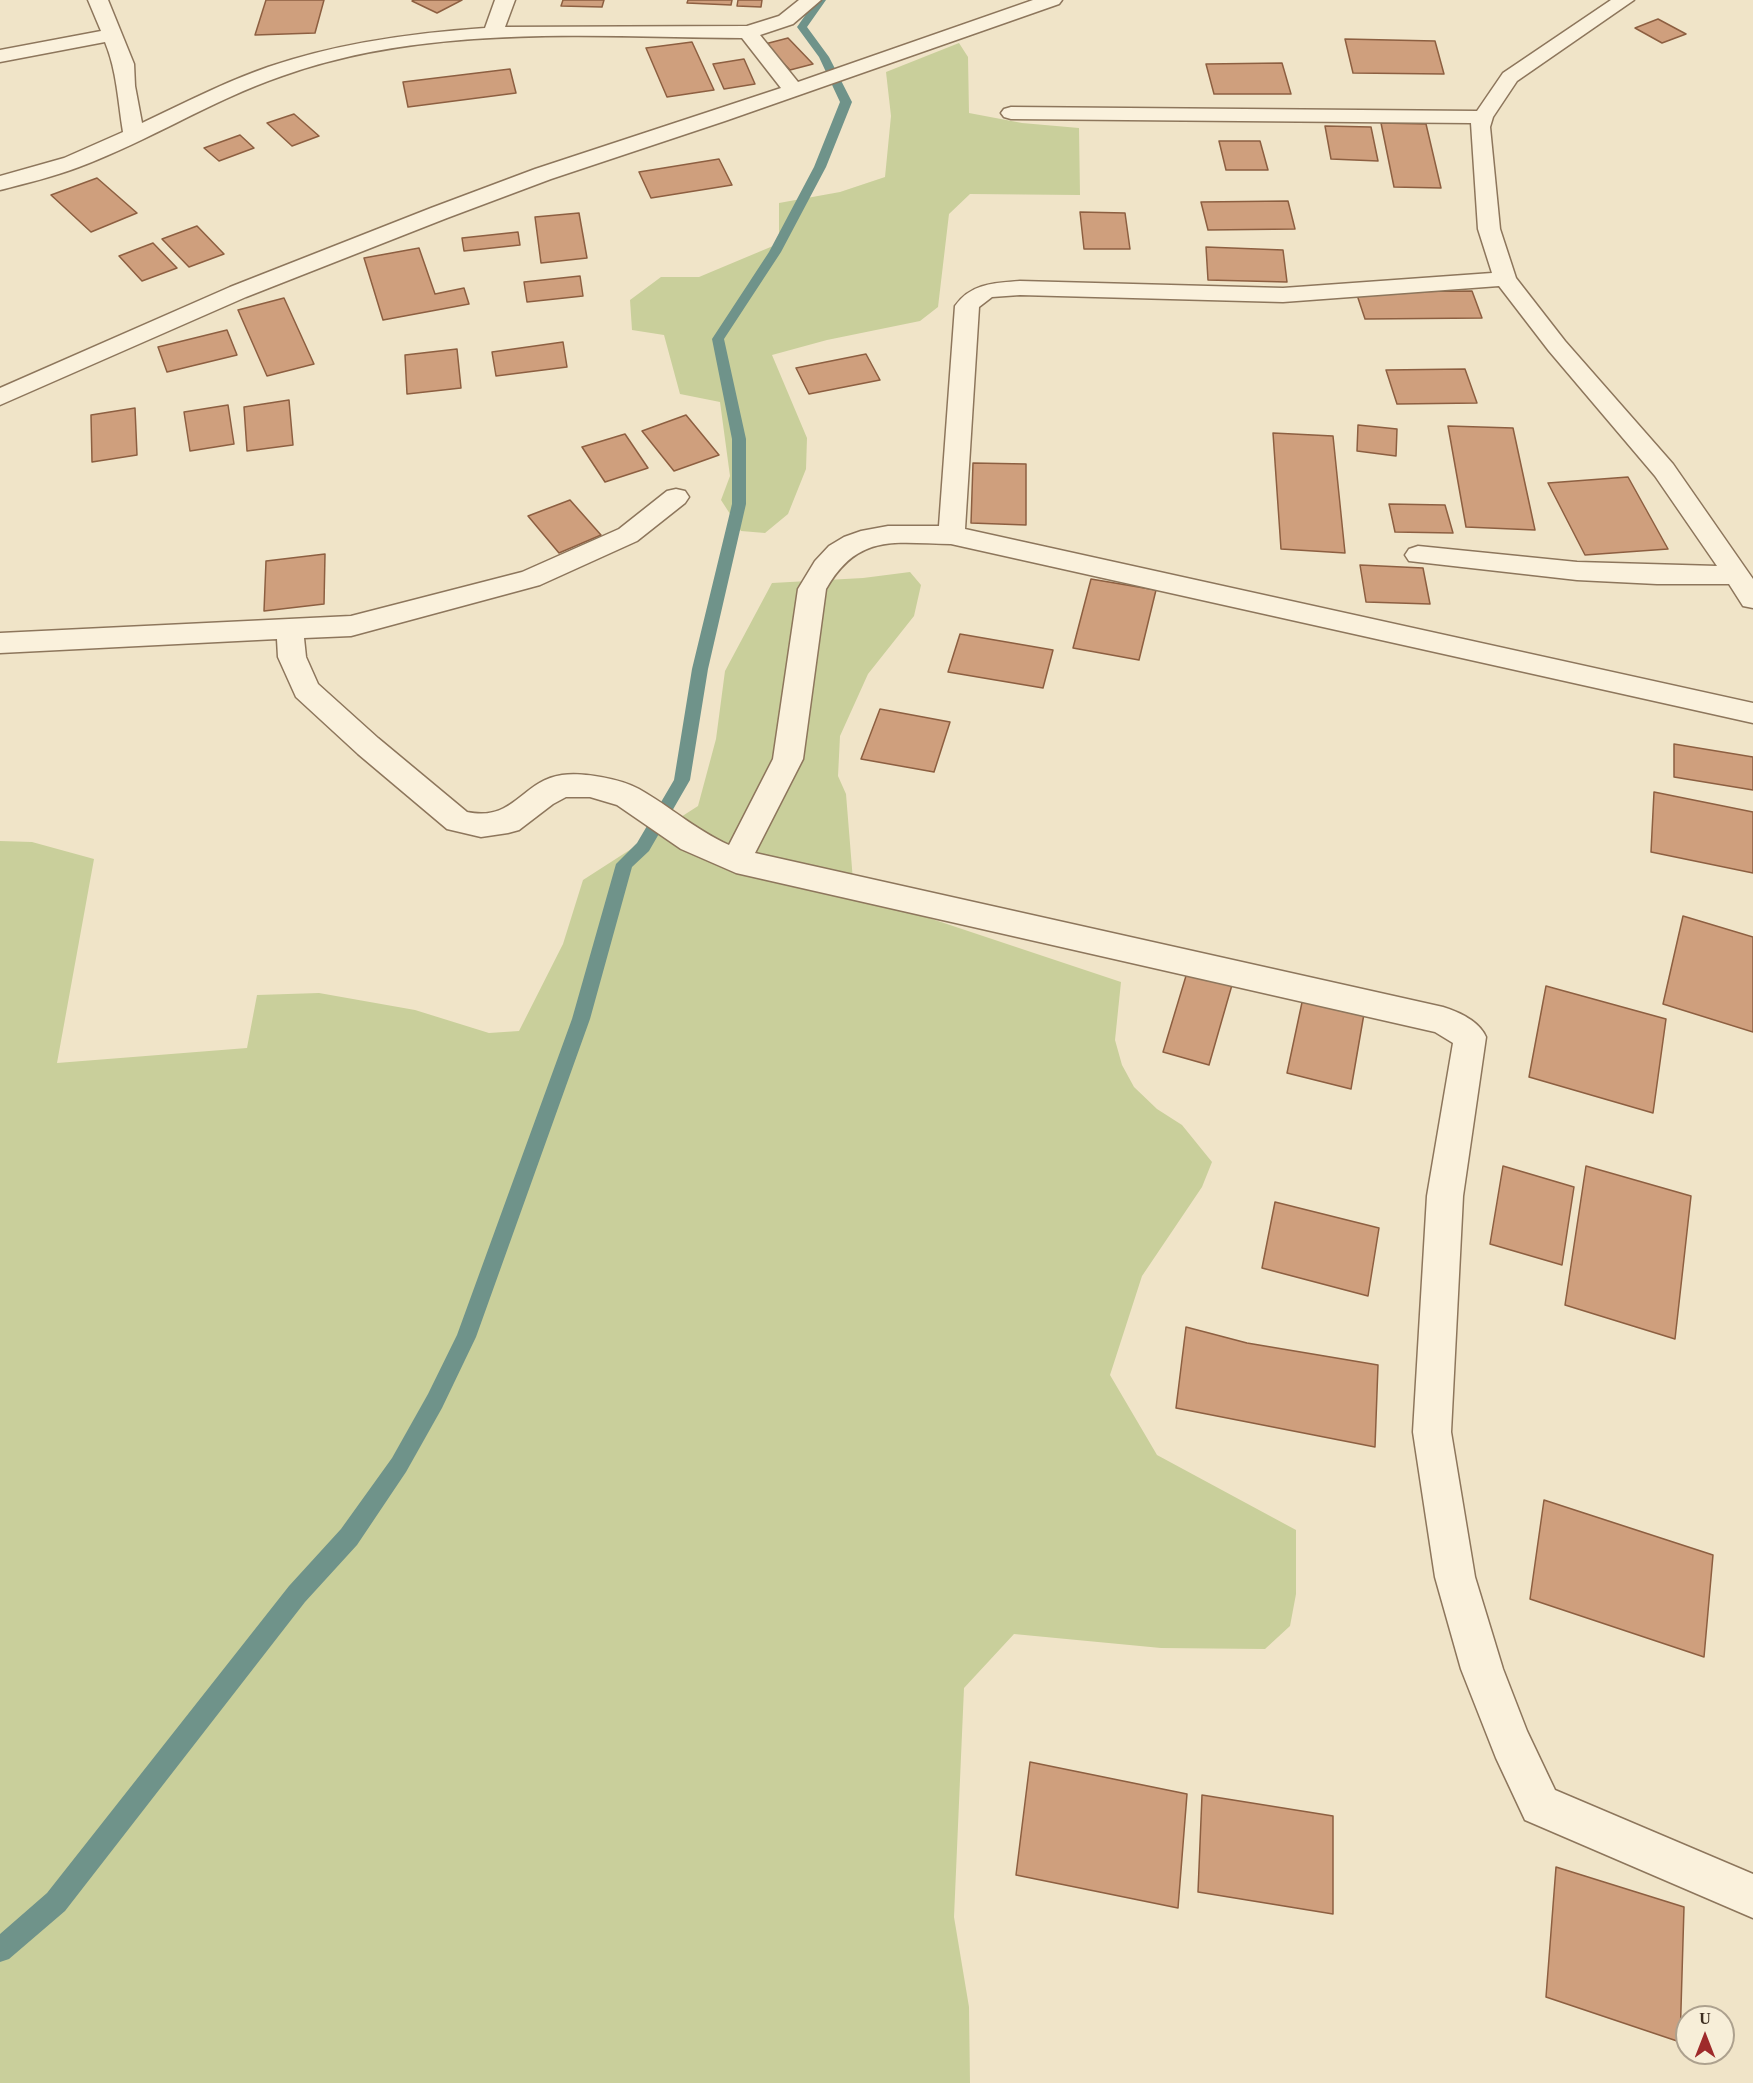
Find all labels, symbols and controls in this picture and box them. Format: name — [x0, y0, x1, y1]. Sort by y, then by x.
north arrow — [1675, 2005, 1735, 2065]
text: U — [1699, 2010, 1711, 2027]

